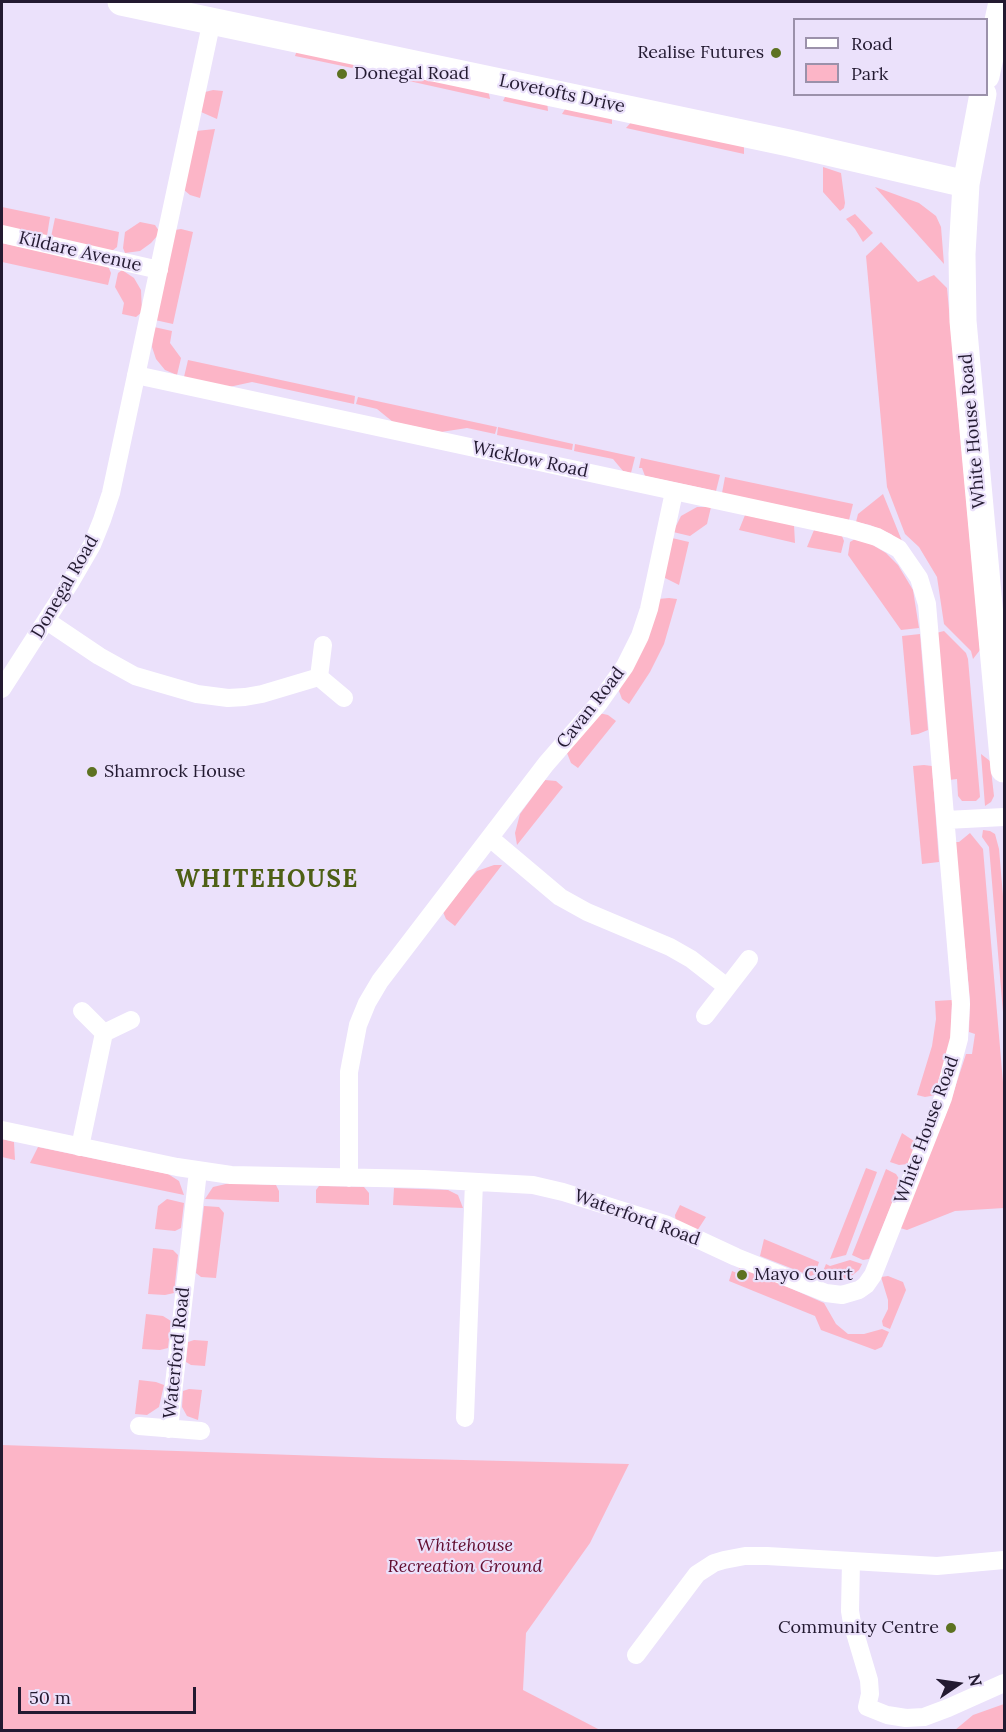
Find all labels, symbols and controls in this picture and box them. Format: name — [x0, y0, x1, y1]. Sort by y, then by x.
legend — [793, 18, 988, 96]
text: Road — [851, 32, 893, 55]
place label: Realise Futures — [637, 42, 764, 64]
marker: Realise Futures — [769, 46, 783, 60]
text: Park — [851, 62, 888, 85]
place label: Donegal Road — [354, 63, 469, 85]
marker: Donegal Road — [335, 67, 349, 81]
street label: Lovetofts Drive — [497, 70, 627, 118]
street label: Kildare Avenue — [16, 227, 144, 277]
street label: White House Road — [955, 353, 991, 509]
street label: Wicklow Road — [470, 437, 590, 483]
street label: Donegal Road — [27, 532, 103, 642]
street label: Cavan Road — [553, 663, 629, 753]
place label: Shamrock House — [104, 761, 246, 783]
marker: Shamrock House — [85, 765, 99, 779]
district label: WHITEHOUSE — [175, 866, 359, 894]
street label: White House Road — [890, 1053, 964, 1207]
street label: Waterford Road — [571, 1185, 703, 1251]
place label: Mayo Court — [754, 1264, 853, 1286]
marker: Mayo Court — [735, 1268, 749, 1282]
street label: Waterford Road — [159, 1286, 195, 1420]
park label: Whitehouse Recreation Ground — [388, 1535, 542, 1578]
place label: Community Centre — [778, 1617, 939, 1639]
marker: Community Centre — [944, 1621, 958, 1635]
north arrow — [928, 1654, 988, 1714]
text: N — [964, 1672, 987, 1688]
scale bar — [21, 1675, 200, 1713]
text: 50 m — [29, 1686, 71, 1709]

